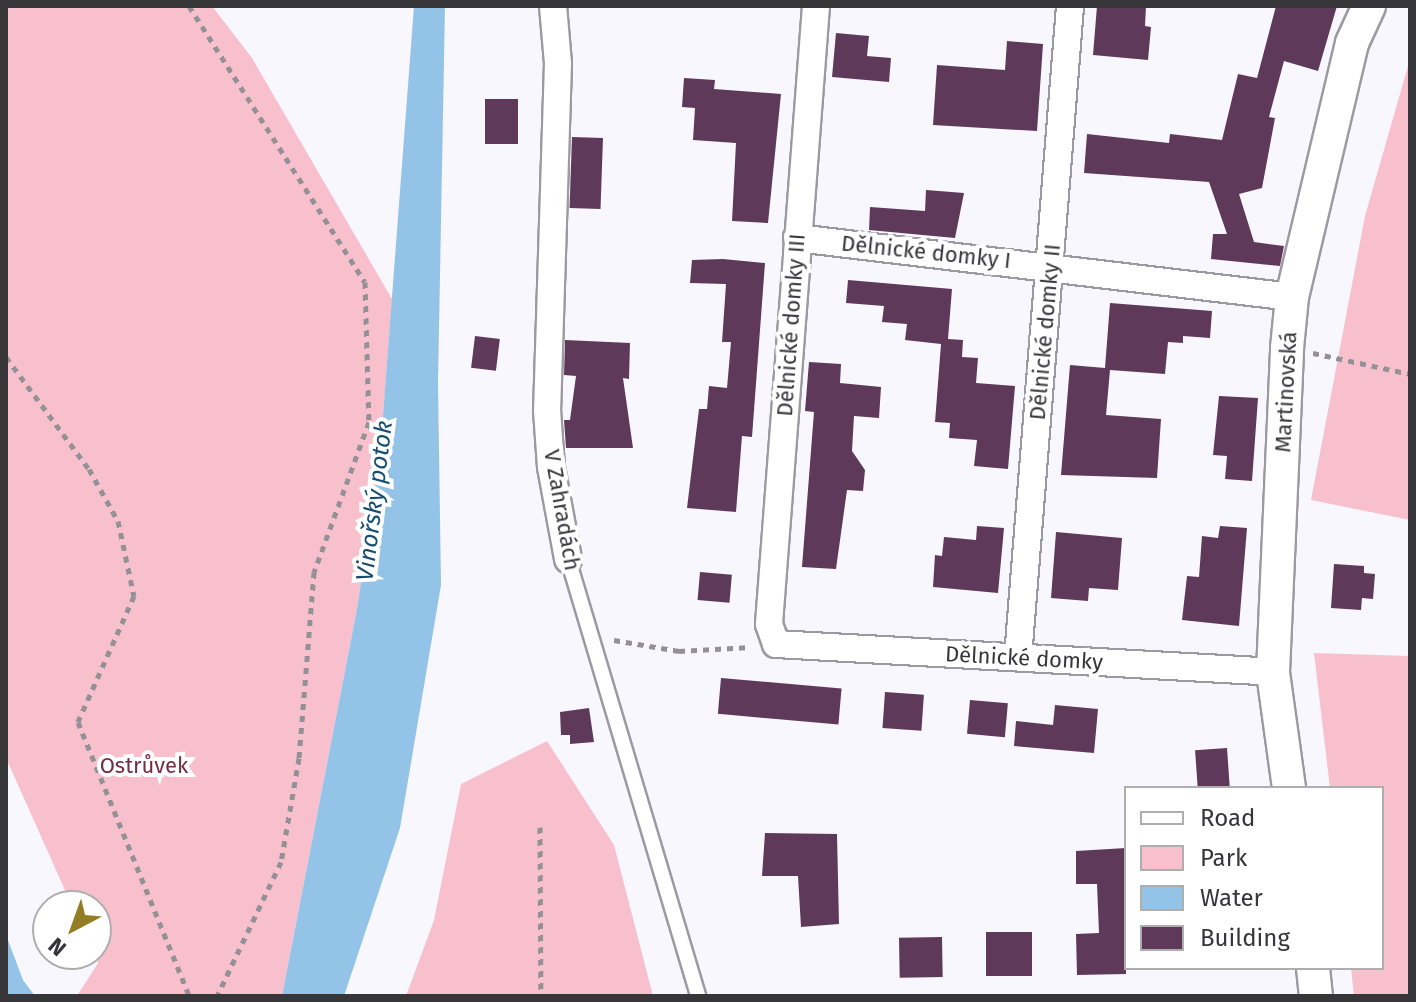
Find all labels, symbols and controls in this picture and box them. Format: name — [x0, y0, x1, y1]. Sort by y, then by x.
street label: Dělnické domky I — [840, 230, 1012, 274]
street label: Dělnické domky III — [771, 233, 811, 417]
street label: Dělnické domky II — [1024, 243, 1066, 421]
street label: Martinovská — [1270, 331, 1302, 453]
water label: Vinořský potok — [351, 419, 399, 583]
street label: V Zahradách — [538, 447, 586, 573]
street label: Dělnické domky — [944, 641, 1104, 675]
park label: Ostrůvek — [100, 753, 188, 779]
legend — [1124, 786, 1384, 970]
text: Road — [1200, 804, 1255, 832]
text: Park — [1200, 844, 1247, 872]
text: Water — [1200, 884, 1263, 912]
north arrow — [32, 890, 112, 970]
text: Building — [1200, 924, 1290, 952]
text: N — [43, 932, 72, 962]

